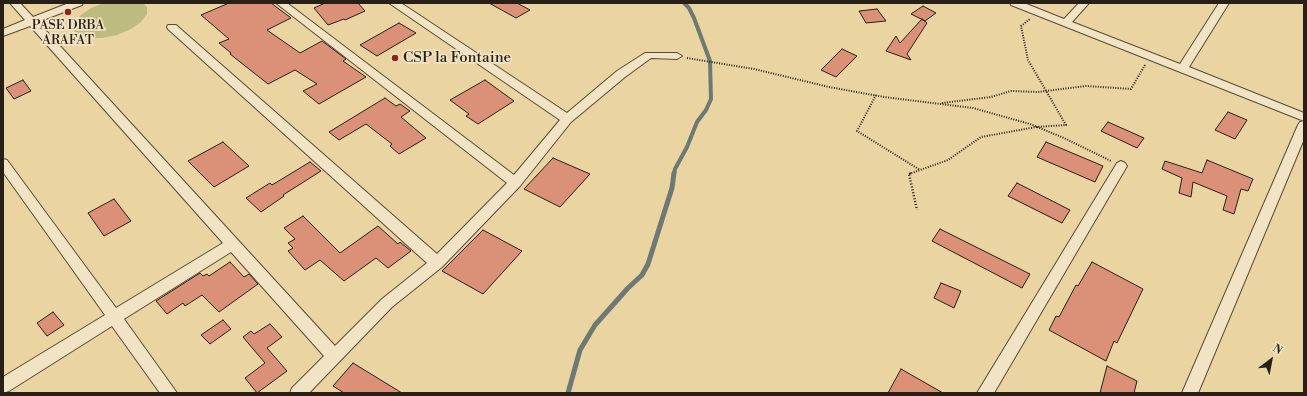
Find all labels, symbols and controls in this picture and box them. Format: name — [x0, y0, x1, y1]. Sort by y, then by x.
marker: PASE DRBA ARAFAT — [63, 7, 73, 17]
place label: PASE DRBA ARAFAT — [32, 18, 104, 49]
place label: CSP la Fontaine — [403, 49, 511, 67]
marker: CSP la Fontaine — [390, 53, 400, 63]
north arrow — [1251, 340, 1291, 380]
text: N — [1270, 342, 1285, 358]

